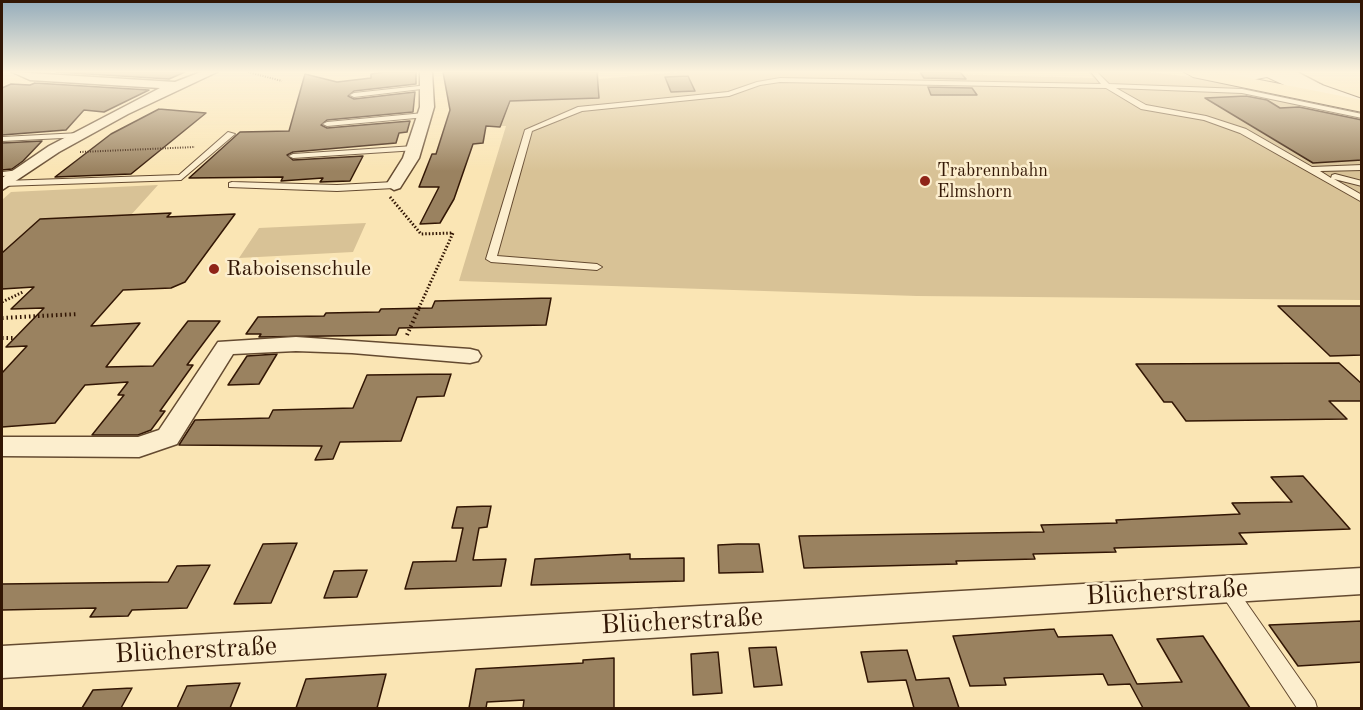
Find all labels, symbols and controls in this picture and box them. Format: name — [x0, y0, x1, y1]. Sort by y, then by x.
place label: Trabrennbahn Elmshorn — [937, 160, 1048, 202]
marker: Trabrennbahn Elmshorn — [918, 174, 932, 188]
place label: Raboisenschule — [226, 256, 371, 282]
marker: Raboisenschule — [207, 262, 221, 276]
street label: Blücherstraße — [1085, 573, 1249, 613]
street label: Blücherstraße — [600, 602, 764, 642]
street label: Blücherstraße — [114, 631, 278, 671]

